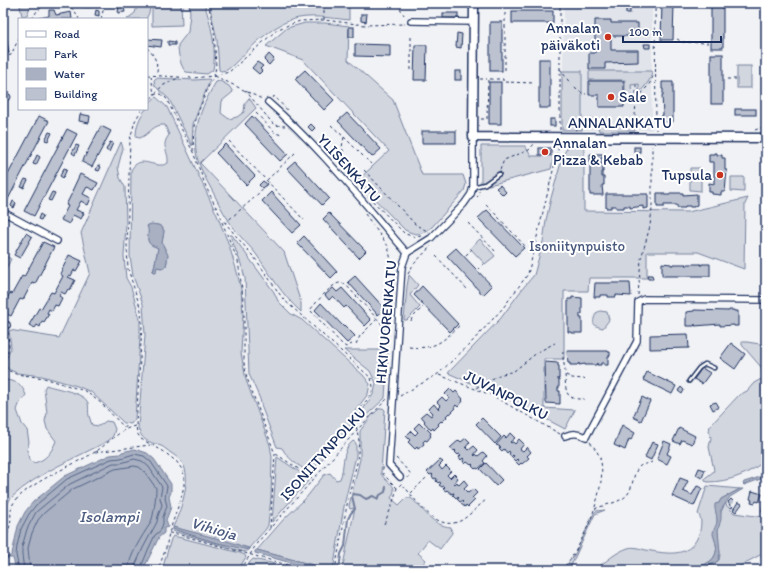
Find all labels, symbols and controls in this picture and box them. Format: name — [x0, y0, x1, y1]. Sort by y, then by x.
legend — [18, 18, 148, 110]
scale bar — [623, 18, 721, 44]
place label: Annalan päiväkoti — [541, 19, 601, 54]
text: 100 m — [629, 25, 662, 39]
text: Road — [54, 27, 80, 41]
marker: Annalan päiväkoti — [603, 32, 613, 42]
text: Park — [54, 47, 78, 61]
text: Water — [54, 67, 85, 81]
text: Building — [54, 87, 98, 101]
place label: Sale — [619, 88, 647, 106]
marker: Sale — [606, 92, 616, 102]
street label: ANNALANKATU — [568, 114, 672, 132]
street label: YLISENKATU — [314, 130, 384, 206]
place label: Annalan Pizza & Kebab — [553, 134, 643, 169]
marker: Annalan Pizza & Kebab — [540, 147, 550, 157]
place label: Tupsula — [662, 166, 712, 184]
marker: Tupsula — [715, 170, 725, 180]
park label: Isoniitynpuisto — [529, 237, 625, 255]
street label: HIKIVUORENKATU — [372, 259, 400, 385]
street label: JUVANPOLKU — [461, 366, 551, 424]
street label: ISONIITYNPOLKU — [276, 403, 370, 505]
water label: Isolampi — [79, 507, 141, 526]
water label: Vihioja — [189, 513, 240, 544]

